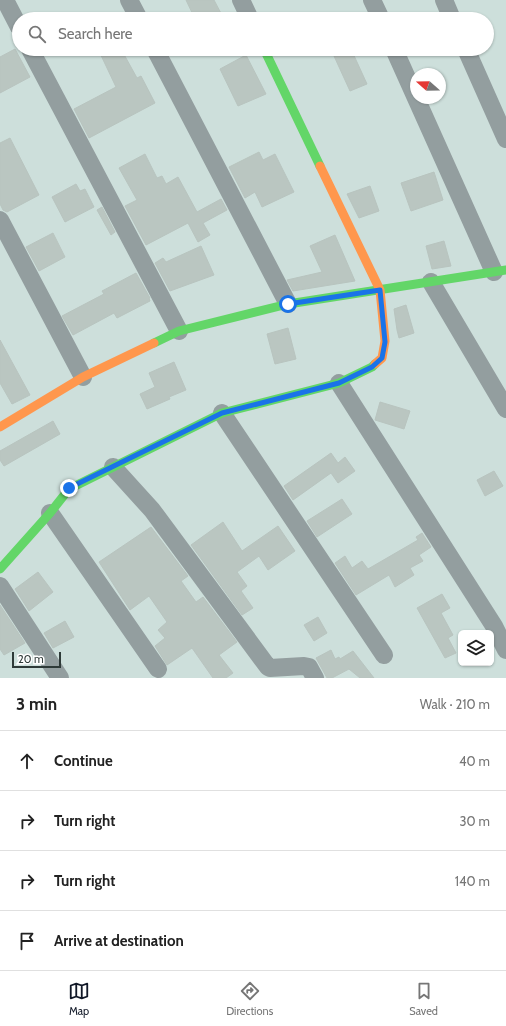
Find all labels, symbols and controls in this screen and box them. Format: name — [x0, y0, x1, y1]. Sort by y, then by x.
search box — [12, 12, 494, 56]
icon: search — [26, 23, 48, 45]
text: Search here — [58, 25, 133, 43]
north arrow — [410, 68, 446, 104]
route start — [279, 295, 297, 313]
route end — [60, 479, 78, 497]
map controls — [458, 630, 494, 666]
button: layers — [458, 630, 494, 666]
scale bar — [12, 650, 61, 669]
text: 20 m — [18, 652, 44, 666]
text: 3 min — [16, 694, 57, 714]
text: Walk · 210 m — [420, 696, 490, 712]
icon: ahead — [16, 750, 38, 772]
text: Continue — [54, 752, 113, 770]
text: 40 m — [459, 753, 490, 769]
icon: right — [16, 810, 38, 832]
text: Turn right — [54, 812, 115, 830]
text: 30 m — [460, 813, 490, 829]
icon: right — [16, 870, 38, 892]
text: Turn right — [54, 872, 115, 890]
text: 140 m — [455, 873, 490, 889]
icon: arrive — [16, 930, 38, 952]
text: Arrive at destination — [54, 932, 184, 950]
tab: Map — [68, 980, 90, 1018]
tab: Directions — [226, 980, 273, 1018]
tab: Saved — [409, 980, 438, 1018]

